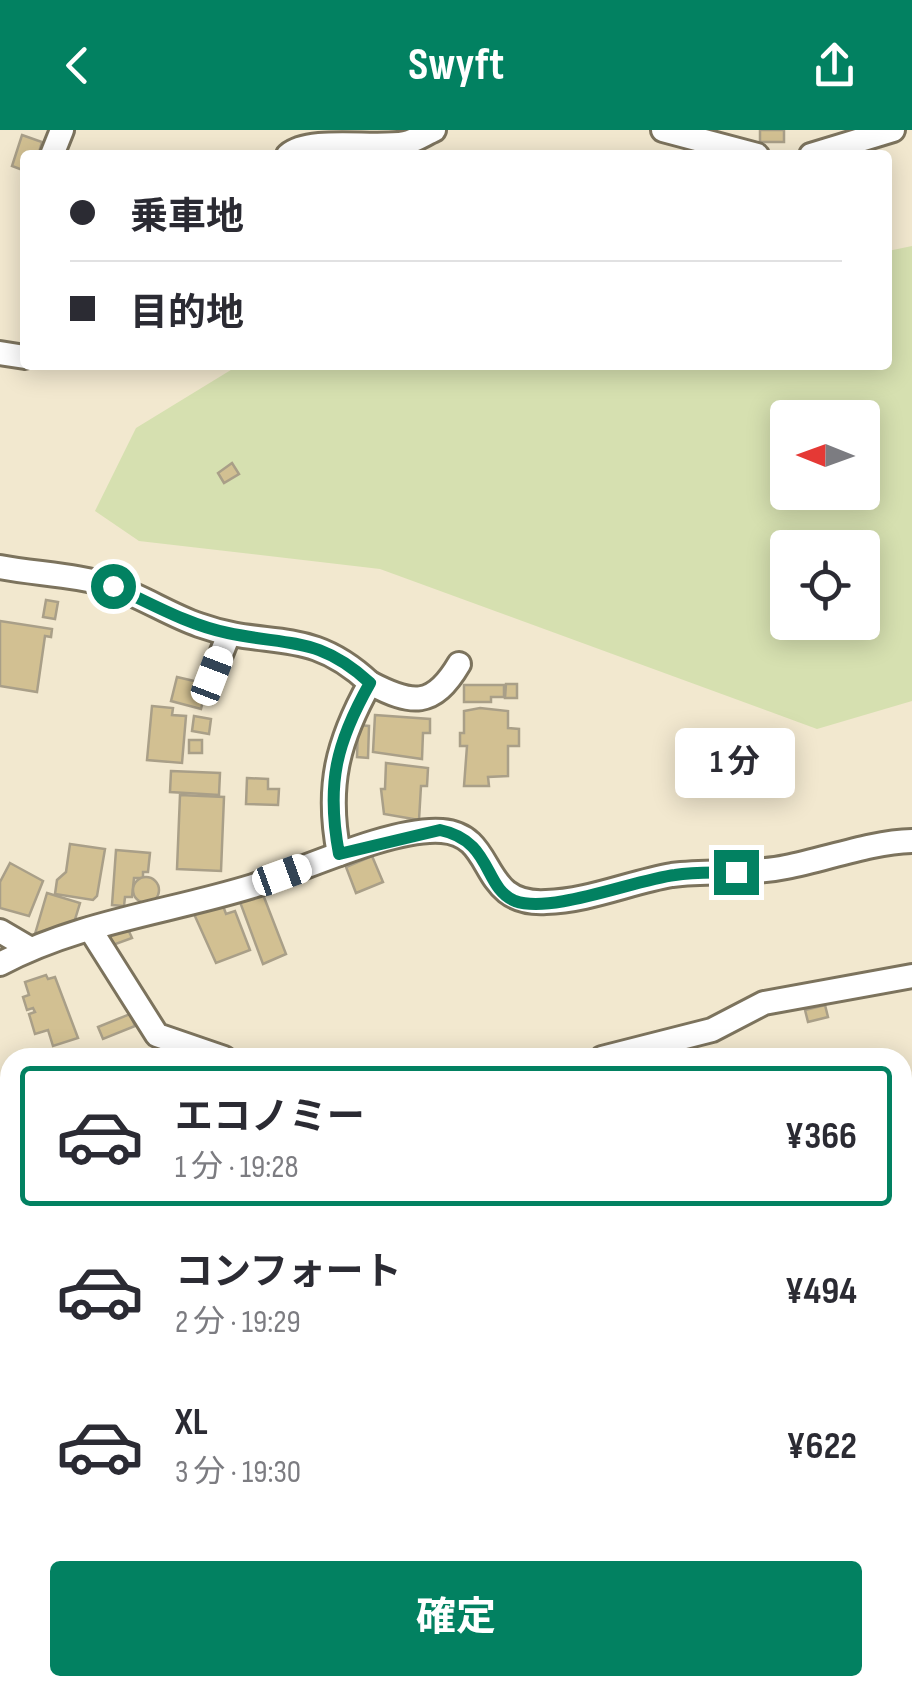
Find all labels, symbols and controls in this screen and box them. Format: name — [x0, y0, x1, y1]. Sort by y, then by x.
icon: back — [50, 38, 105, 93]
text: Swyft — [408, 38, 504, 93]
icon: share — [807, 38, 862, 93]
text: 乗車地 — [130, 195, 244, 240]
text: 目的地 — [130, 291, 244, 336]
north arrow — [770, 400, 880, 510]
map controls — [770, 400, 880, 640]
button: locate — [770, 530, 880, 640]
route start — [91, 564, 136, 609]
car — [187, 643, 237, 709]
callout: 1 分 — [676, 727, 796, 797]
text: 1 分 — [710, 743, 760, 782]
route end — [714, 850, 759, 895]
car — [249, 851, 315, 899]
icon: car — [55, 1091, 145, 1181]
text: エコノミー — [175, 1095, 365, 1140]
text: ¥366 — [785, 1114, 857, 1159]
text: 1 分 · 19:28 — [175, 1148, 298, 1187]
icon: car — [55, 1246, 145, 1336]
text: コンフォート — [175, 1250, 402, 1295]
text: ¥494 — [785, 1269, 857, 1314]
text: 2 分 · 19:29 — [175, 1303, 301, 1342]
text: XL — [175, 1400, 208, 1445]
icon: car — [55, 1401, 145, 1491]
text: ¥622 — [786, 1424, 857, 1469]
text: 3 分 · 19:30 — [175, 1453, 301, 1492]
button: 確定 — [50, 1561, 862, 1676]

